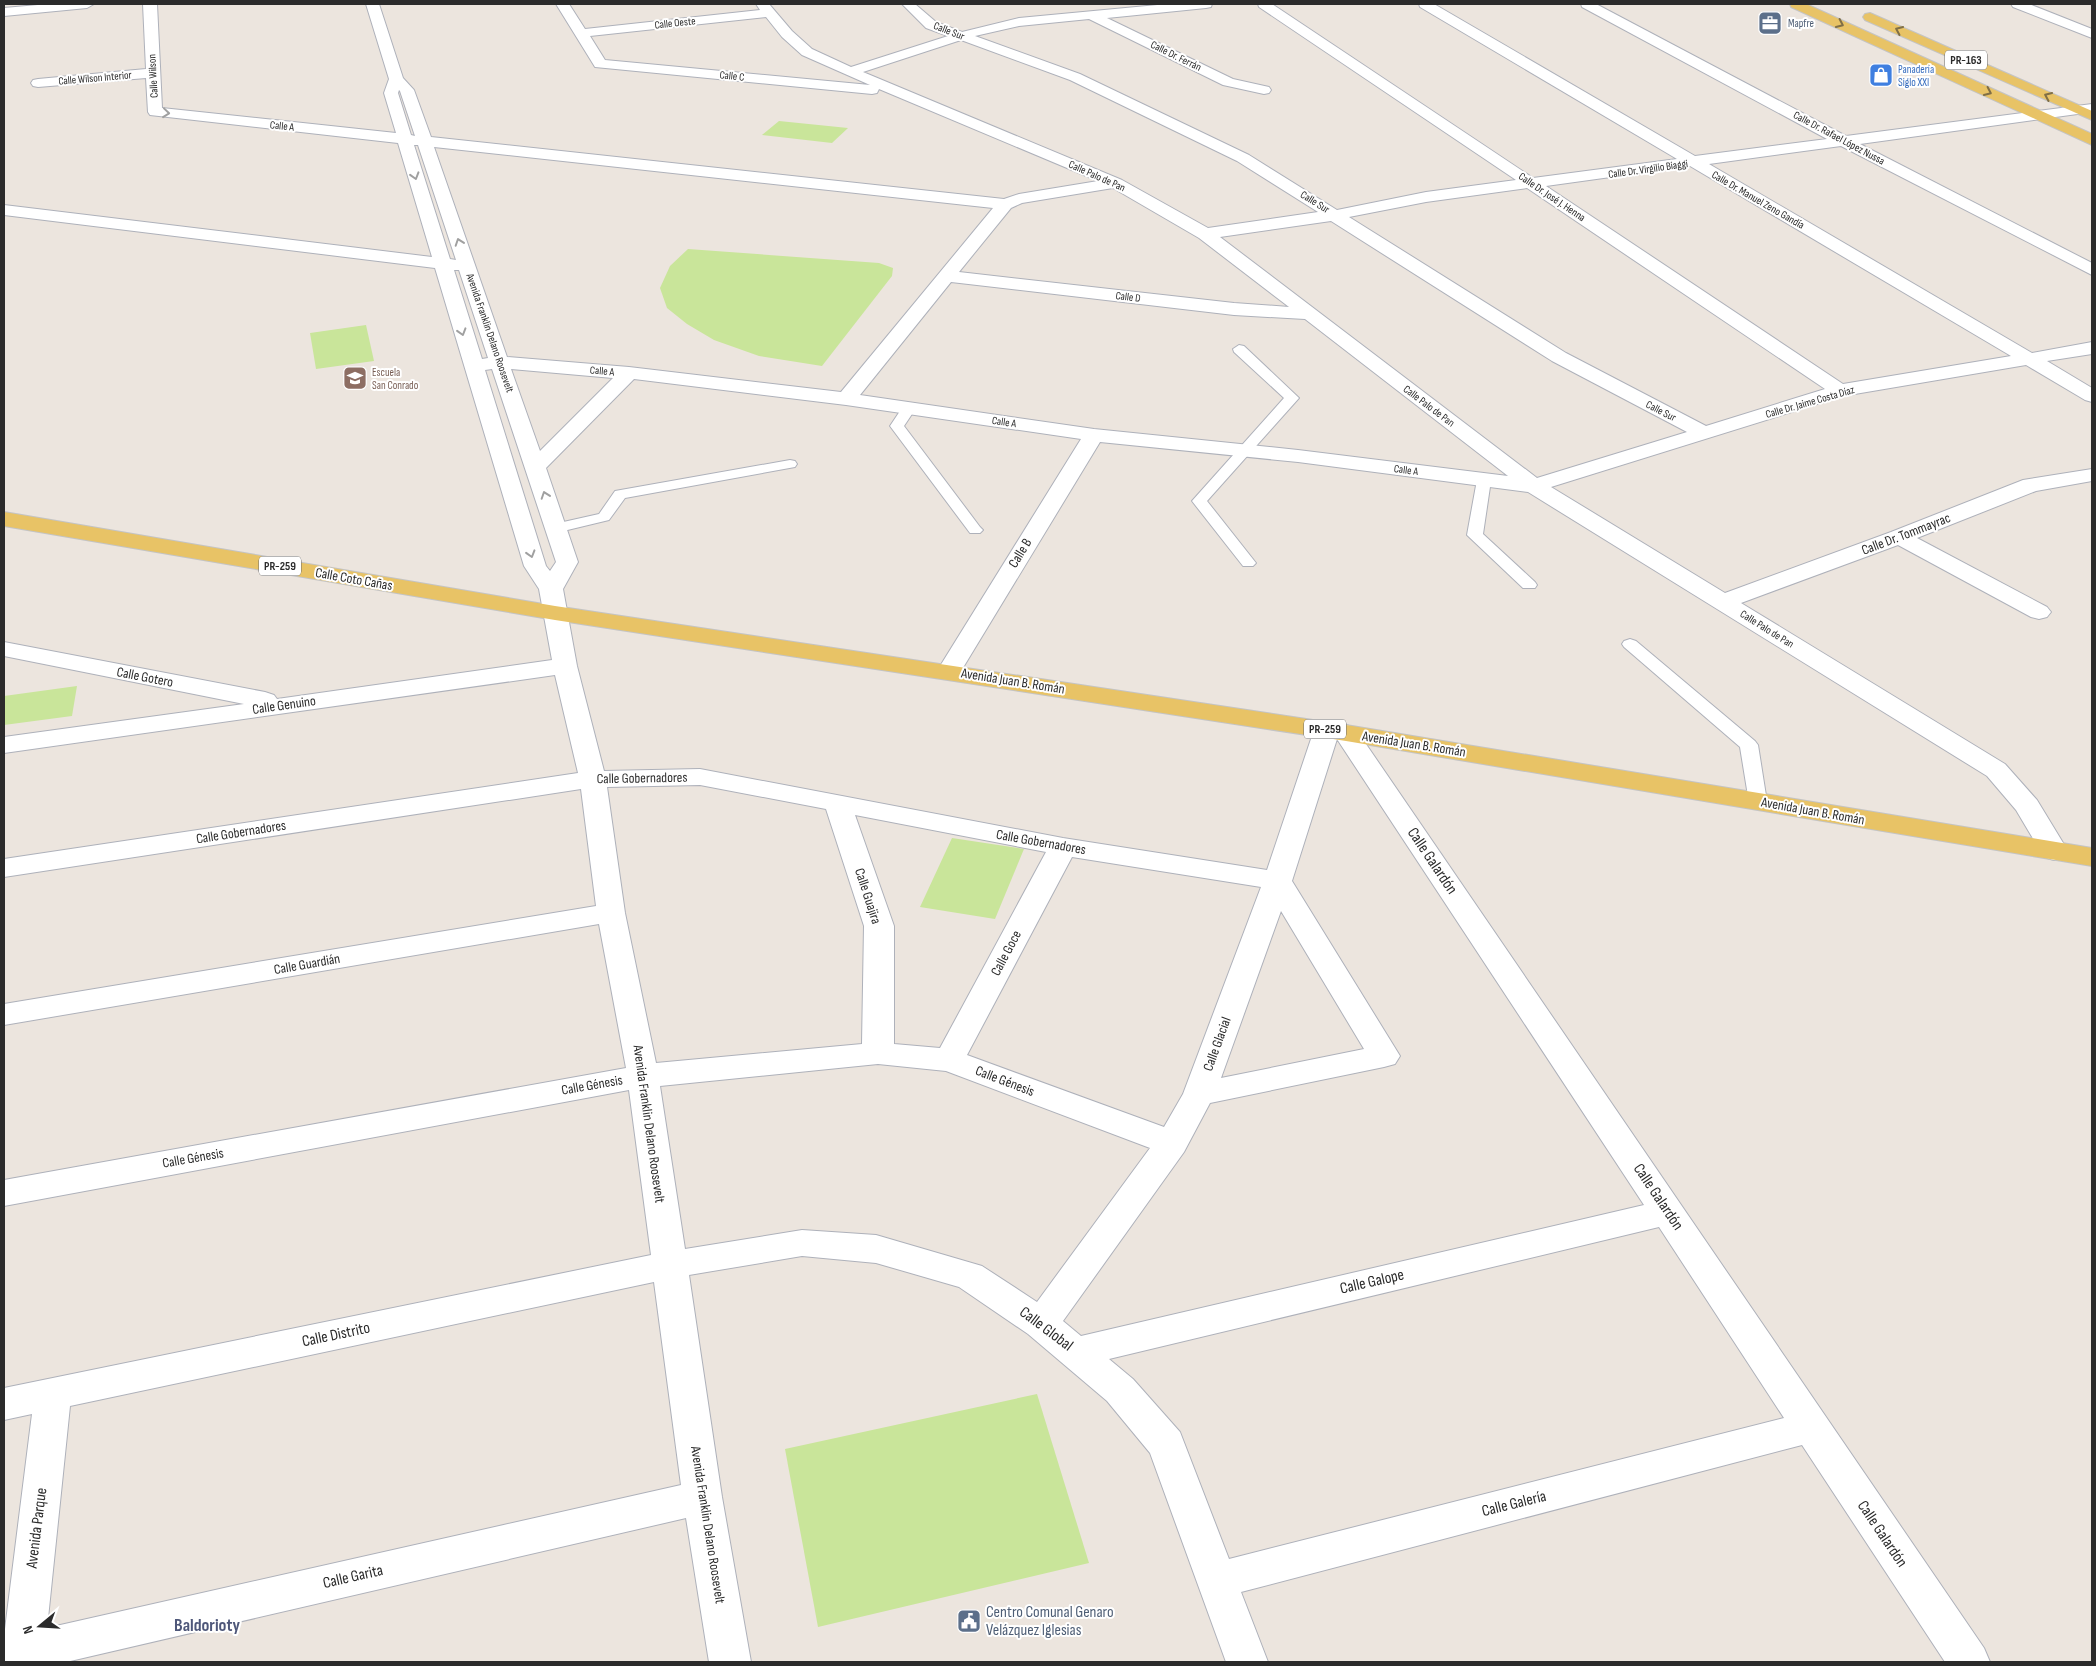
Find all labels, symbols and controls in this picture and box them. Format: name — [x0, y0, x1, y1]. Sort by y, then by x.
office icon: Mapfre — [1757, 10, 1783, 36]
street label: Calle Oeste — [654, 14, 696, 32]
place label: Mapfre — [1788, 17, 1814, 30]
one-way arrow — [1835, 18, 1844, 28]
street label: Calle Sur — [932, 19, 966, 43]
one-way arrow — [1895, 26, 1904, 37]
street label: Calle Dr. Ferrán — [1148, 38, 1204, 74]
road number: PR-163 — [1945, 50, 1987, 70]
street label: Calle Wilson — [145, 53, 161, 98]
shop icon: Panadería Siglo XXI — [1868, 62, 1894, 88]
place label: Panadería Siglo XXI — [1898, 63, 1934, 89]
street label: Calle Wilson Interior — [58, 68, 132, 88]
street label: Calle C — [719, 68, 745, 84]
one-way arrow — [1983, 86, 1992, 96]
one-way arrow — [2044, 91, 2053, 102]
one-way arrow — [162, 107, 170, 118]
street label: Calle Dr. Rafael López Nussa — [1791, 108, 1887, 168]
street label: Calle A — [269, 118, 295, 134]
street label: Calle Dr. Virgilio Biaggi — [1607, 157, 1689, 181]
street label: Calle Palo de Pan — [1067, 158, 1128, 194]
street label: Calle Dr. Manuel Zeno Gandía — [1709, 168, 1807, 232]
street label: Calle Dr. José J. Henna — [1516, 170, 1588, 224]
one-way arrow — [410, 172, 420, 180]
street label: Calle Sur — [1298, 188, 1332, 216]
one-way arrow — [455, 238, 465, 247]
street label: Avenida Franklin Delano Roosevelt — [463, 271, 517, 395]
street label: Calle D — [1115, 289, 1141, 305]
one-way arrow — [457, 327, 467, 335]
street label: Calle A — [589, 363, 615, 379]
school or university icon: Escuela San Conrado — [342, 365, 368, 391]
place label: Escuela San Conrado — [372, 366, 419, 392]
street label: Calle Palo de Pan — [1401, 382, 1457, 430]
street label: Calle Dr. Jaime Costa Díaz — [1764, 383, 1856, 421]
street label: Calle Sur — [1644, 398, 1678, 424]
street label: Calle A — [991, 414, 1017, 430]
street label: Calle A — [1393, 462, 1419, 478]
one-way arrow — [540, 492, 550, 500]
street label: Calle Dr. Tommayrac — [1859, 509, 1953, 559]
street label: Calle B — [1005, 535, 1035, 571]
one-way arrow — [526, 549, 536, 557]
road number: PR-259 — [259, 556, 301, 576]
street label: Calle Coto Cañas — [314, 564, 394, 594]
street label: Calle Palo de Pan — [1738, 607, 1797, 651]
street label: Calle Gotero — [115, 663, 175, 691]
street label: Avenida Juan B. Román — [959, 664, 1066, 698]
street label: Calle Genuino — [251, 692, 317, 718]
road number: PR-259 — [1304, 720, 1346, 739]
street label: Avenida Juan B. Román — [1360, 727, 1467, 761]
street label: Calle Gobernadores — [596, 769, 688, 787]
street label: Avenida Juan B. Román — [1759, 793, 1866, 828]
street label: Calle Gobernadores — [195, 817, 287, 847]
street label: Calle Galardón — [1403, 824, 1461, 898]
street label: Calle Gobernadores — [995, 826, 1087, 858]
street label: Calle Guajira — [851, 866, 885, 926]
street label: Calle Goce — [987, 927, 1025, 979]
street label: Calle Guardián — [273, 950, 341, 978]
street label: Calle Glacial — [1199, 1015, 1235, 1073]
street label: Avenida Franklin Delano Roosevelt — [629, 1043, 668, 1204]
street label: Calle Génesis — [973, 1062, 1037, 1100]
street label: Calle Génesis — [560, 1071, 624, 1099]
street label: Calle Génesis — [161, 1144, 225, 1172]
street label: Calle Galardón — [1629, 1160, 1687, 1234]
street label: Calle Galope — [1338, 1265, 1406, 1299]
street label: Calle Global — [1016, 1303, 1076, 1355]
street label: Calle Distrito — [300, 1319, 372, 1351]
street label: Avenida Franklin Delano Roosevelt — [687, 1444, 729, 1605]
street label: Avenida Parque — [23, 1487, 51, 1570]
street label: Calle Galería — [1480, 1487, 1548, 1521]
street label: Calle Galardón — [1853, 1497, 1911, 1571]
street label: Calle Garita — [321, 1561, 385, 1593]
north arrow — [15, 1601, 65, 1651]
place label: Centro Comunal Genaro Velázquez Iglesias — [986, 1603, 1114, 1640]
public building icon: Centro Comunal Genaro Velázquez Iglesias — [956, 1608, 982, 1634]
district label: Baldorioty — [174, 1615, 240, 1636]
text: N — [19, 1624, 37, 1636]

